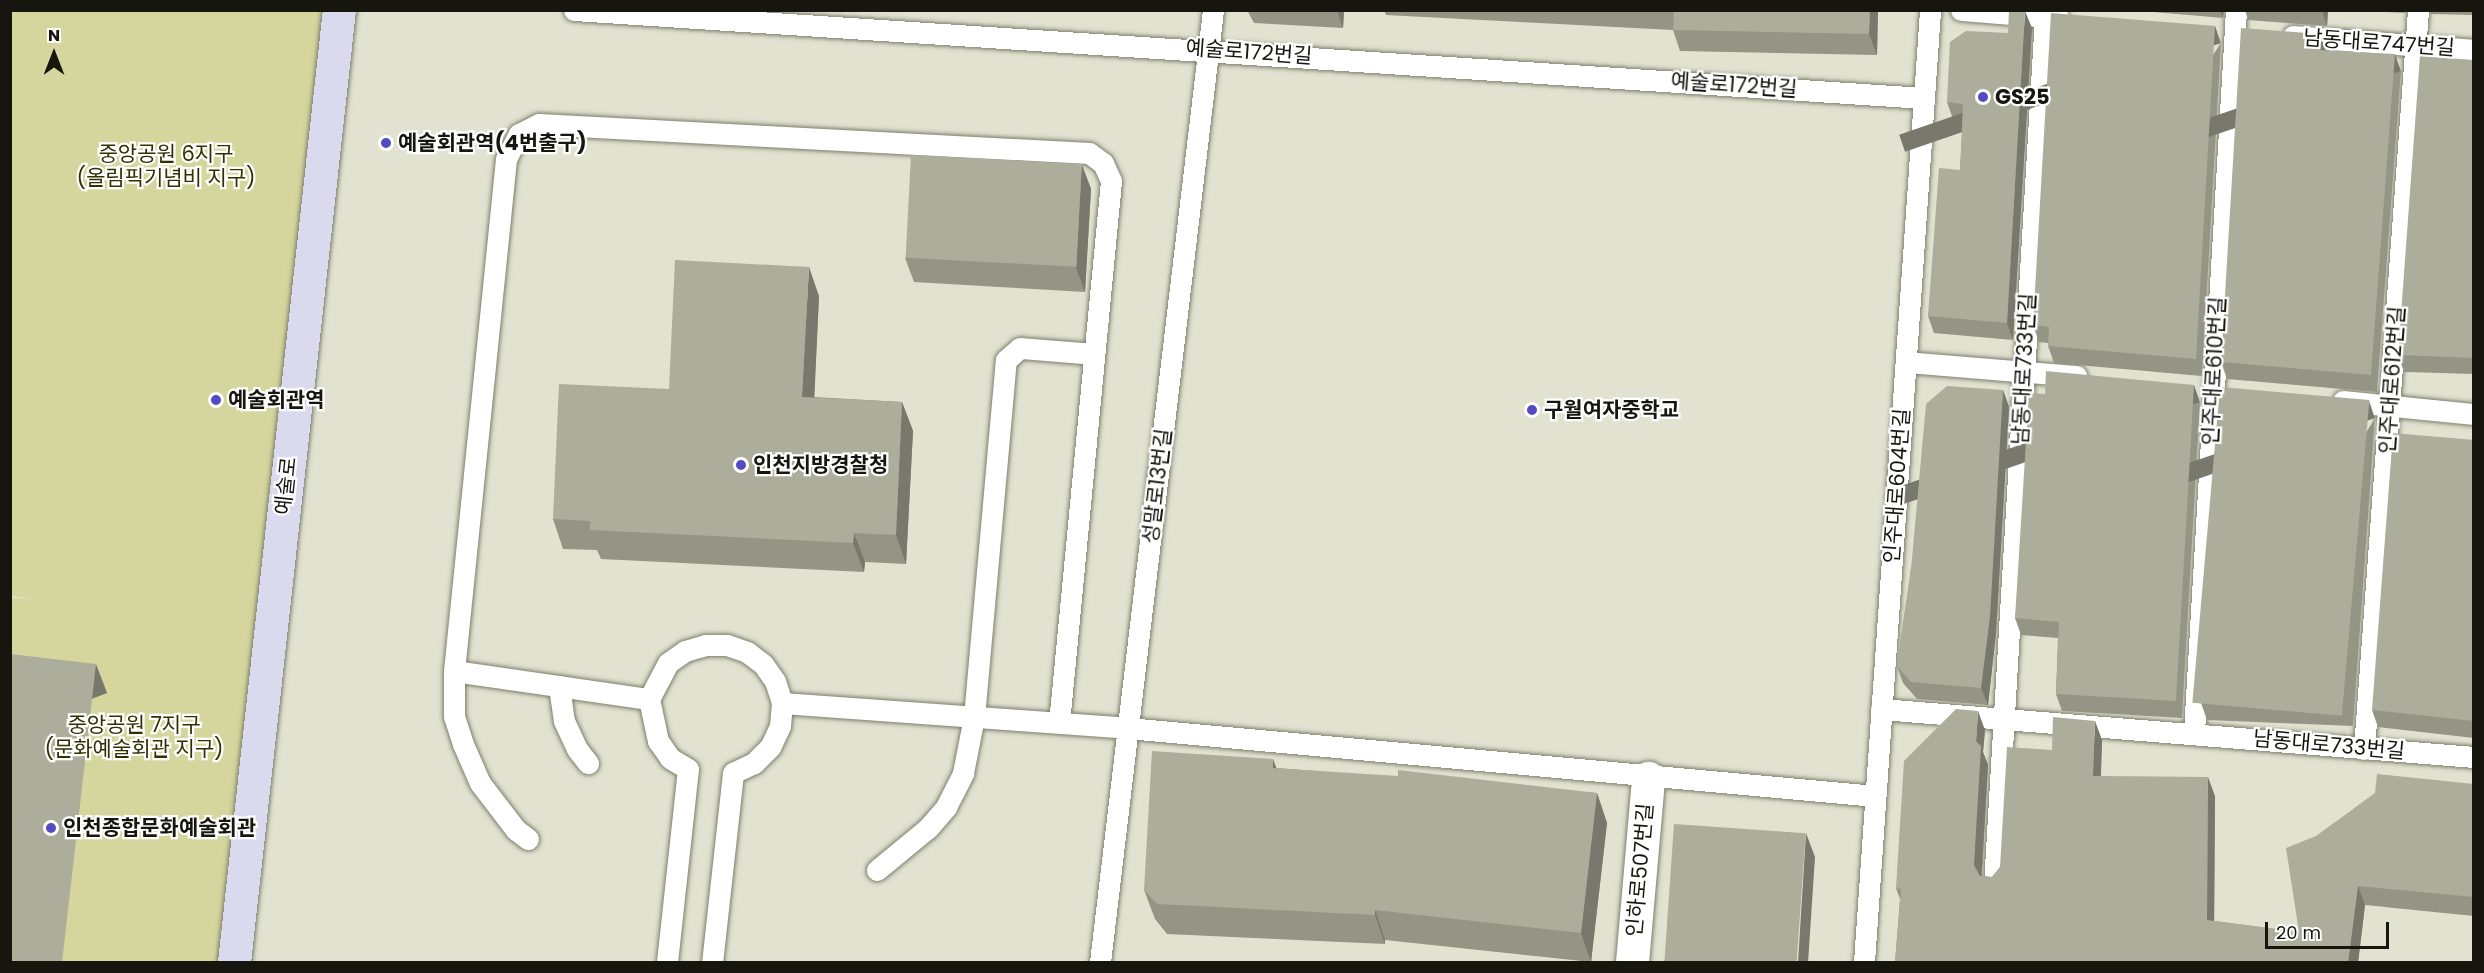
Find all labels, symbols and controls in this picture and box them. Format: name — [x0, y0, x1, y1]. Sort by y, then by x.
north arrow — [24, 24, 84, 84]
text: N — [48, 24, 60, 47]
street label: 남동대로747번길 — [2302, 25, 2456, 61]
street label: 예술로172번길 — [1185, 35, 1313, 69]
street label: 예술로172번길 — [1670, 68, 1798, 102]
place label: GS25 — [1995, 84, 2050, 110]
marker: GS25 — [1976, 90, 1990, 104]
place label: 예술회관역(4번출구) — [398, 130, 587, 156]
marker: 예술회관역(4번출구) — [379, 136, 393, 150]
park label: 중앙공원 6지구 (올림픽기념비 지구) — [76, 141, 256, 191]
street label: 남동대로733번길 — [2007, 292, 2041, 446]
street label: 인주대로610번길 — [2198, 296, 2230, 446]
street label: 인주대로612번길 — [2374, 305, 2410, 455]
place label: 예술회관역 — [228, 387, 325, 413]
marker: 예술회관역 — [209, 393, 223, 407]
place label: 구월여자중학교 — [1544, 397, 1679, 423]
marker: 구월여자중학교 — [1525, 403, 1539, 417]
street label: 인주대로604번길 — [1879, 407, 1915, 565]
street label: 성말로13번길 — [1137, 427, 1177, 545]
place label: 인천지방경찰청 — [753, 452, 888, 478]
street label: 예술로 — [270, 456, 302, 516]
marker: 인천지방경찰청 — [734, 458, 748, 472]
park label: 중앙공원 7지구 (문화예술회관 지구) — [44, 712, 224, 762]
street label: 남동대로733번길 — [2252, 726, 2406, 764]
street label: 인하로507번길 — [1622, 802, 1658, 938]
place label: 인천종합문화예술회관 — [63, 815, 256, 841]
marker: 인천종합문화예술회관 — [44, 821, 58, 835]
scale bar — [2268, 910, 2392, 948]
text: 20 m — [2276, 920, 2321, 945]

